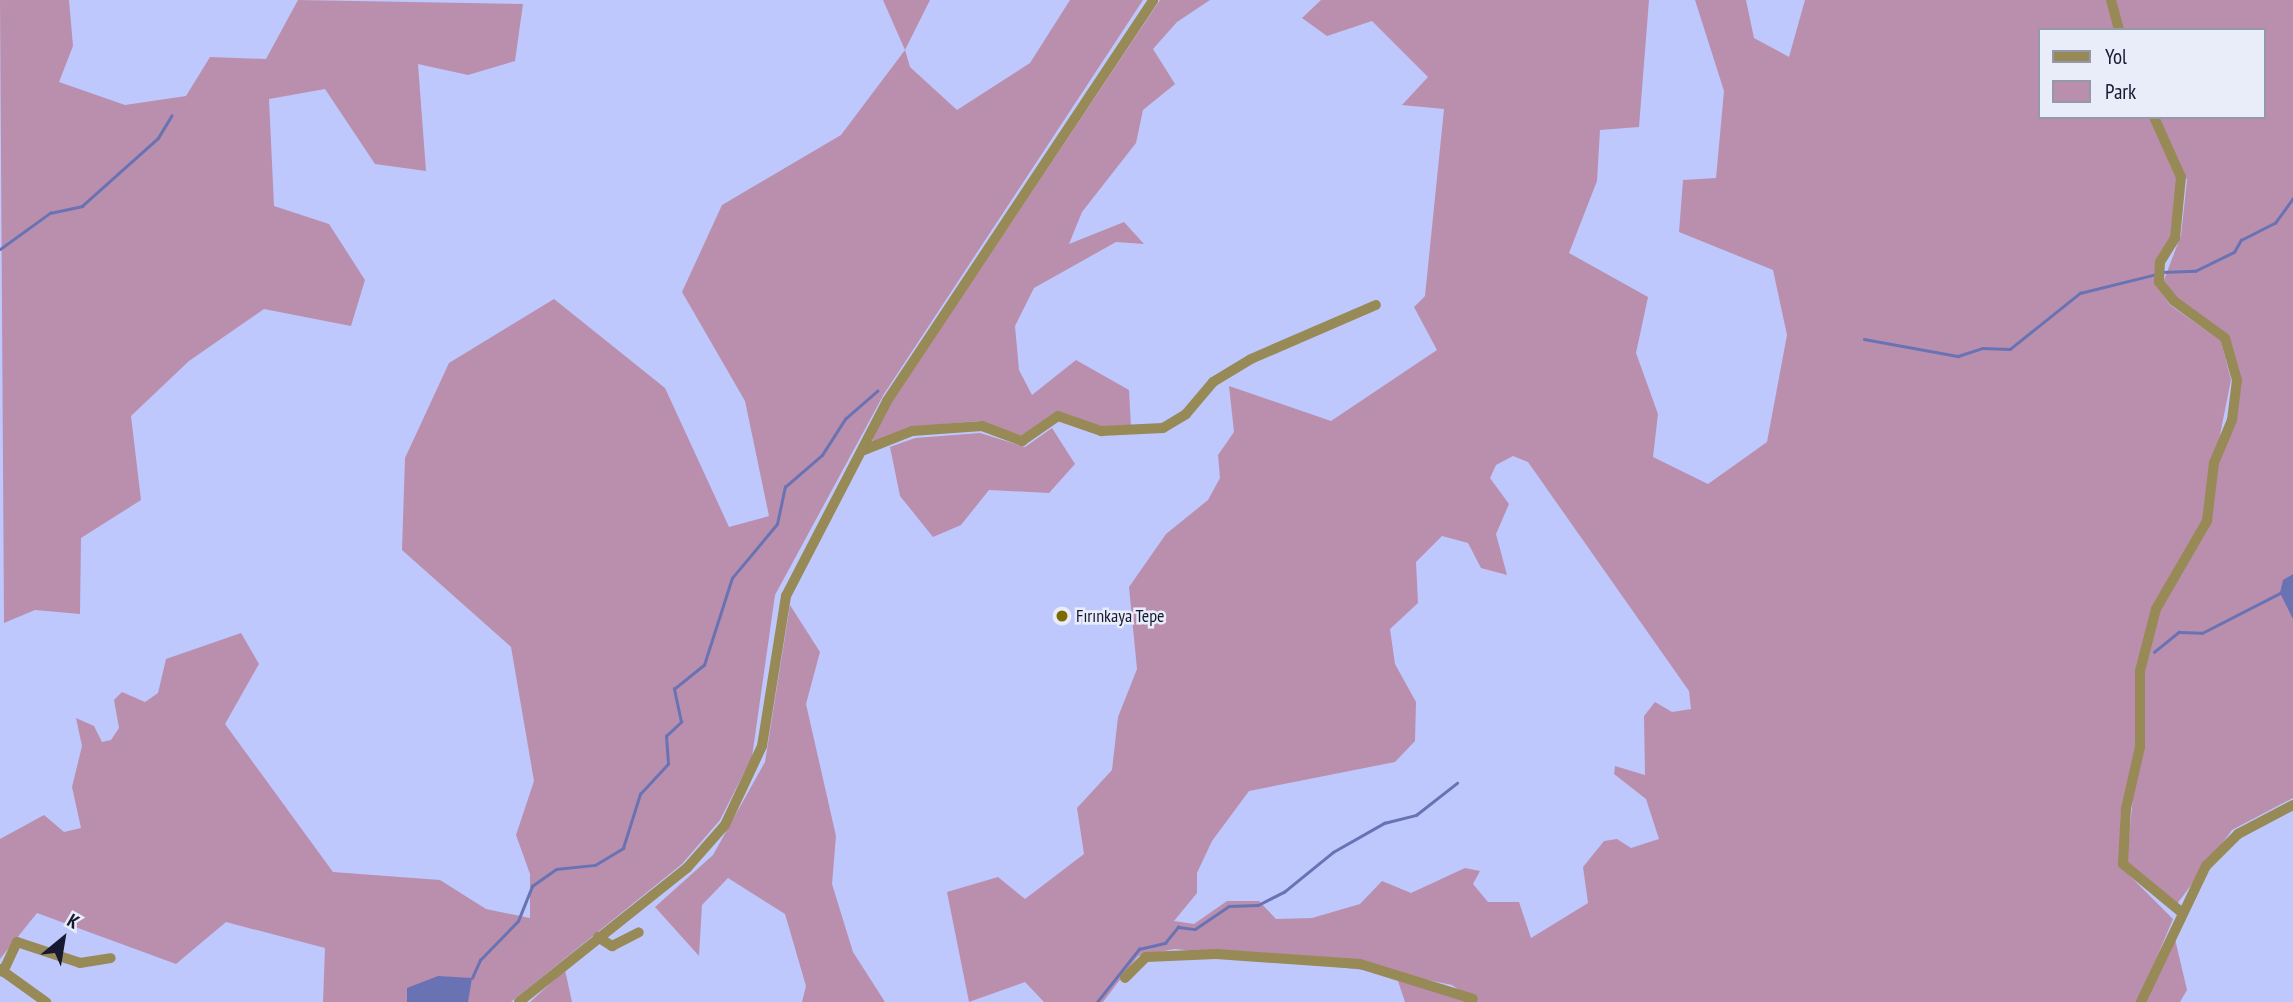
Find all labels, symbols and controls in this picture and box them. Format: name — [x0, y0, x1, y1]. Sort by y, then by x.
legend — [2038, 28, 2265, 119]
text: Yol — [2105, 43, 2127, 70]
text: Park — [2105, 78, 2136, 105]
place label: Fırınkaya Tepe — [1076, 605, 1165, 627]
marker: Fırınkaya Tepe — [1054, 608, 1070, 624]
north arrow — [28, 904, 98, 974]
text: K — [63, 908, 84, 934]

